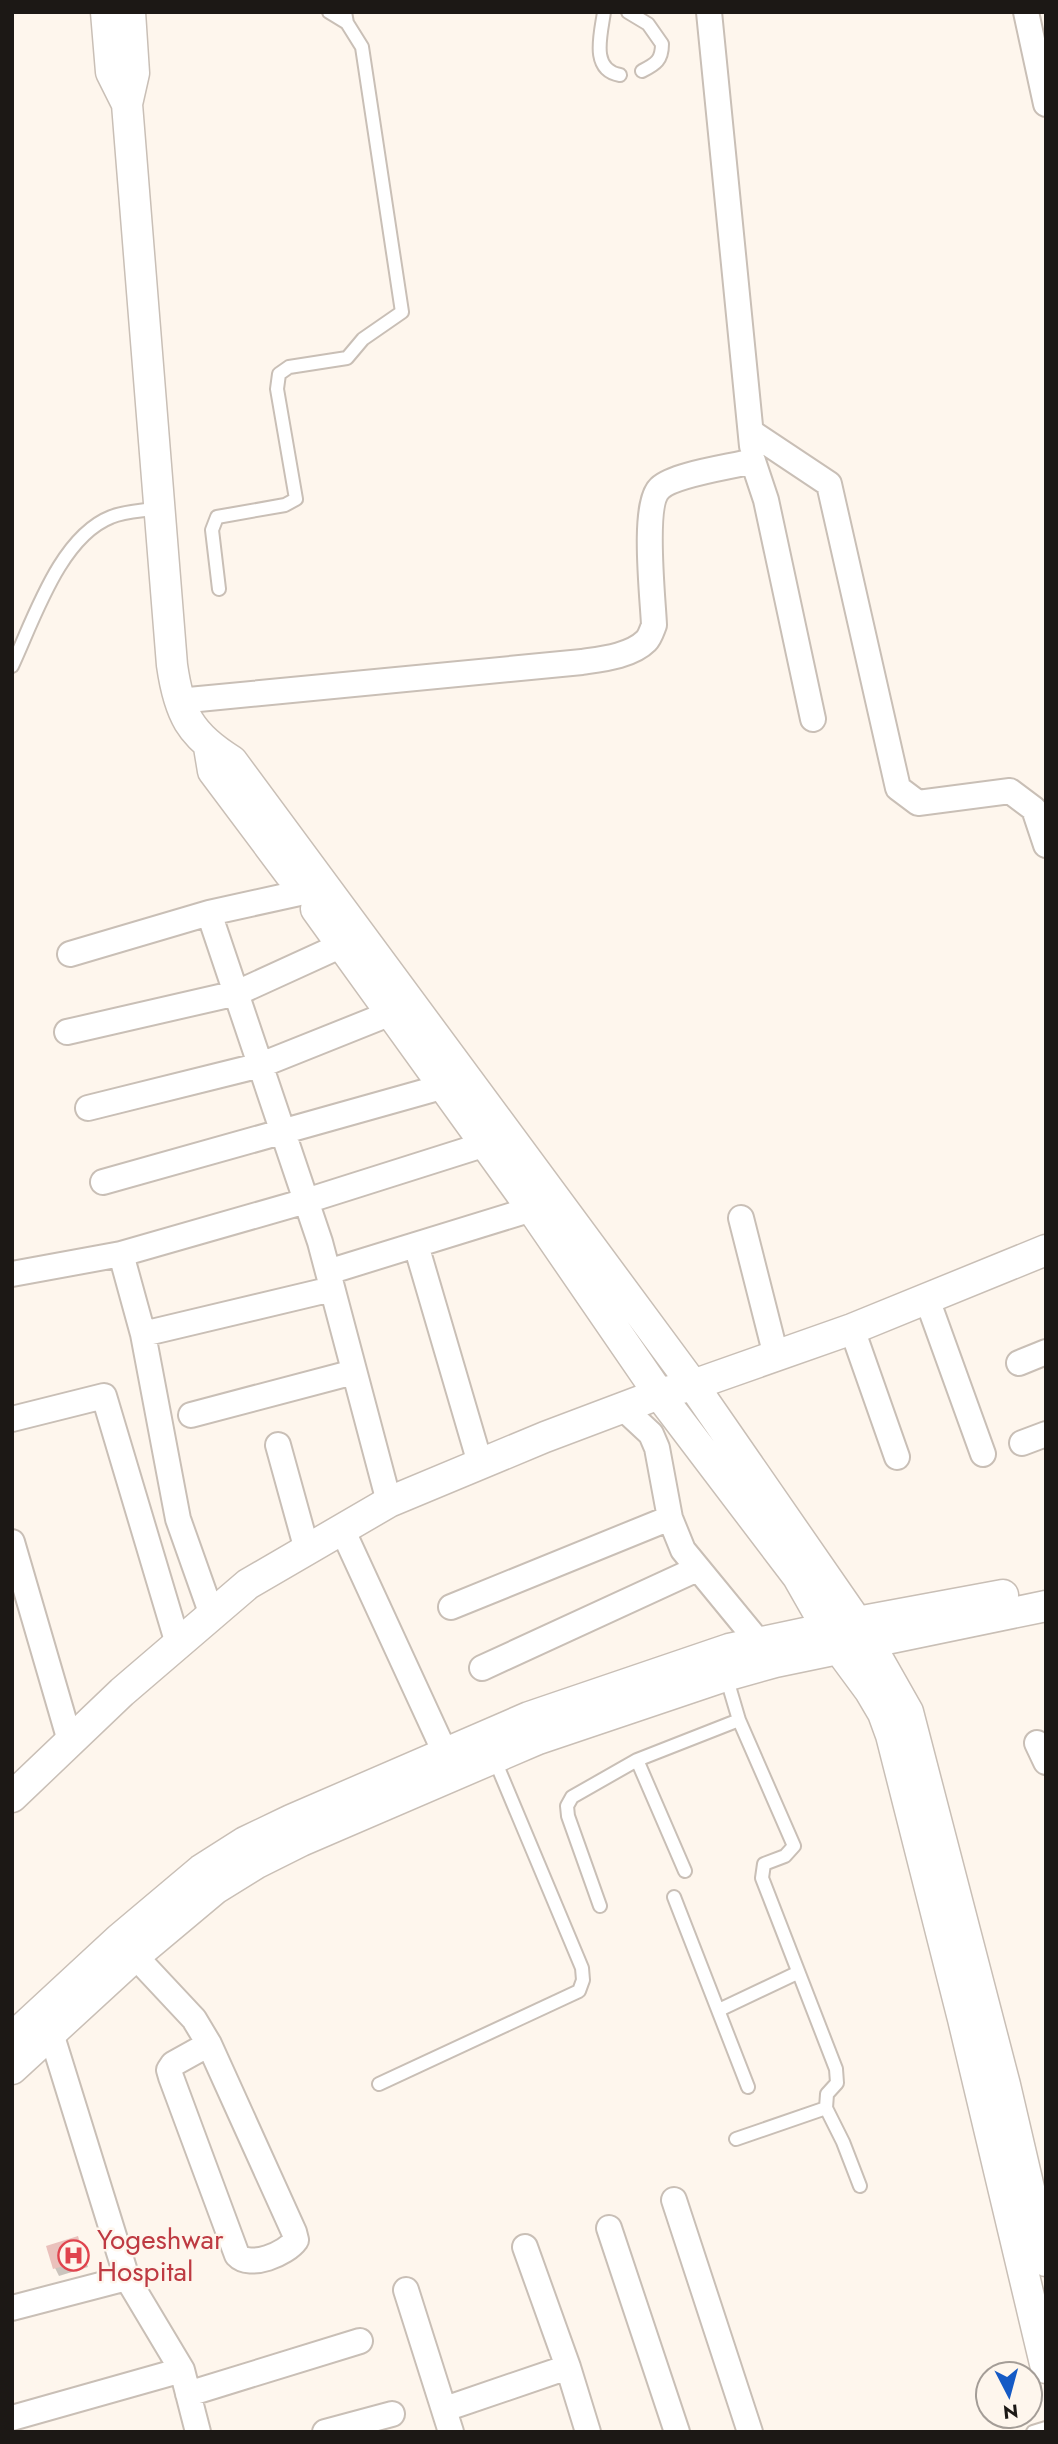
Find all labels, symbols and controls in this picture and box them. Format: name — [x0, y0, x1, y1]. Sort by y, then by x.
place label: Yogeshwar Hospital — [97, 2219, 224, 2292]
hospital icon: Yogeshwar Hospital — [57, 2238, 91, 2272]
north arrow — [974, 2360, 1044, 2430]
text: N — [1002, 2397, 1020, 2426]

